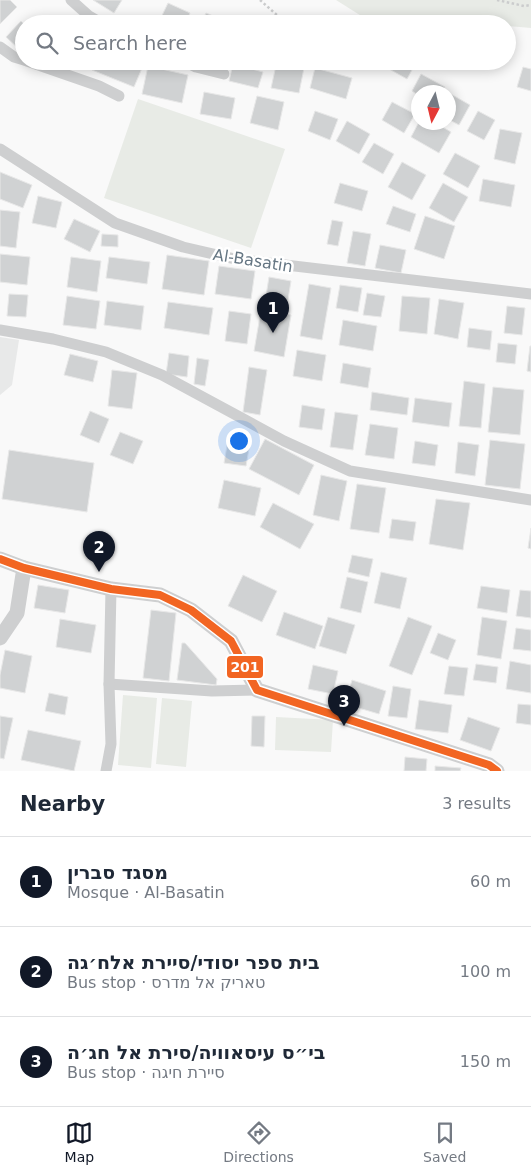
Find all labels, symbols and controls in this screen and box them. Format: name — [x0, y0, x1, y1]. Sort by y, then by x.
search box — [15, 15, 516, 70]
icon: search — [33, 29, 61, 57]
text: Search here — [73, 32, 187, 54]
north arrow — [411, 85, 456, 130]
street label: Al-Basatin — [212, 245, 294, 276]
pin: 1 — [257, 292, 289, 333]
your location — [226, 428, 252, 454]
pin: 2 — [83, 531, 115, 572]
line badge: 201 — [226, 655, 264, 679]
text: 201 — [230, 659, 260, 675]
pin: 3 — [328, 685, 360, 726]
text: Nearby — [20, 792, 105, 816]
text: 3 results — [442, 794, 511, 813]
text: מסגד סברין — [67, 861, 168, 883]
text: 1 — [30, 872, 42, 891]
text: 60 m — [470, 872, 511, 891]
text: Mosque · Al-Basatin — [67, 883, 225, 902]
text: בית ספר יסודי/סיירת אלח׳גה — [67, 951, 319, 973]
text: 2 — [30, 962, 42, 981]
text: 100 m — [460, 962, 511, 981]
text: Bus stop · טאריק אל מדרס — [67, 973, 265, 992]
text: בי״ס עיסאוויה/סירת אל חג׳ה — [67, 1041, 325, 1063]
text: 3 — [30, 1052, 42, 1071]
text: 150 m — [460, 1052, 511, 1071]
text: Bus stop · סיירת חיגה — [67, 1063, 225, 1082]
tab: Map — [65, 1119, 94, 1165]
tab: Directions — [223, 1119, 294, 1165]
tab: Saved — [423, 1119, 466, 1165]

